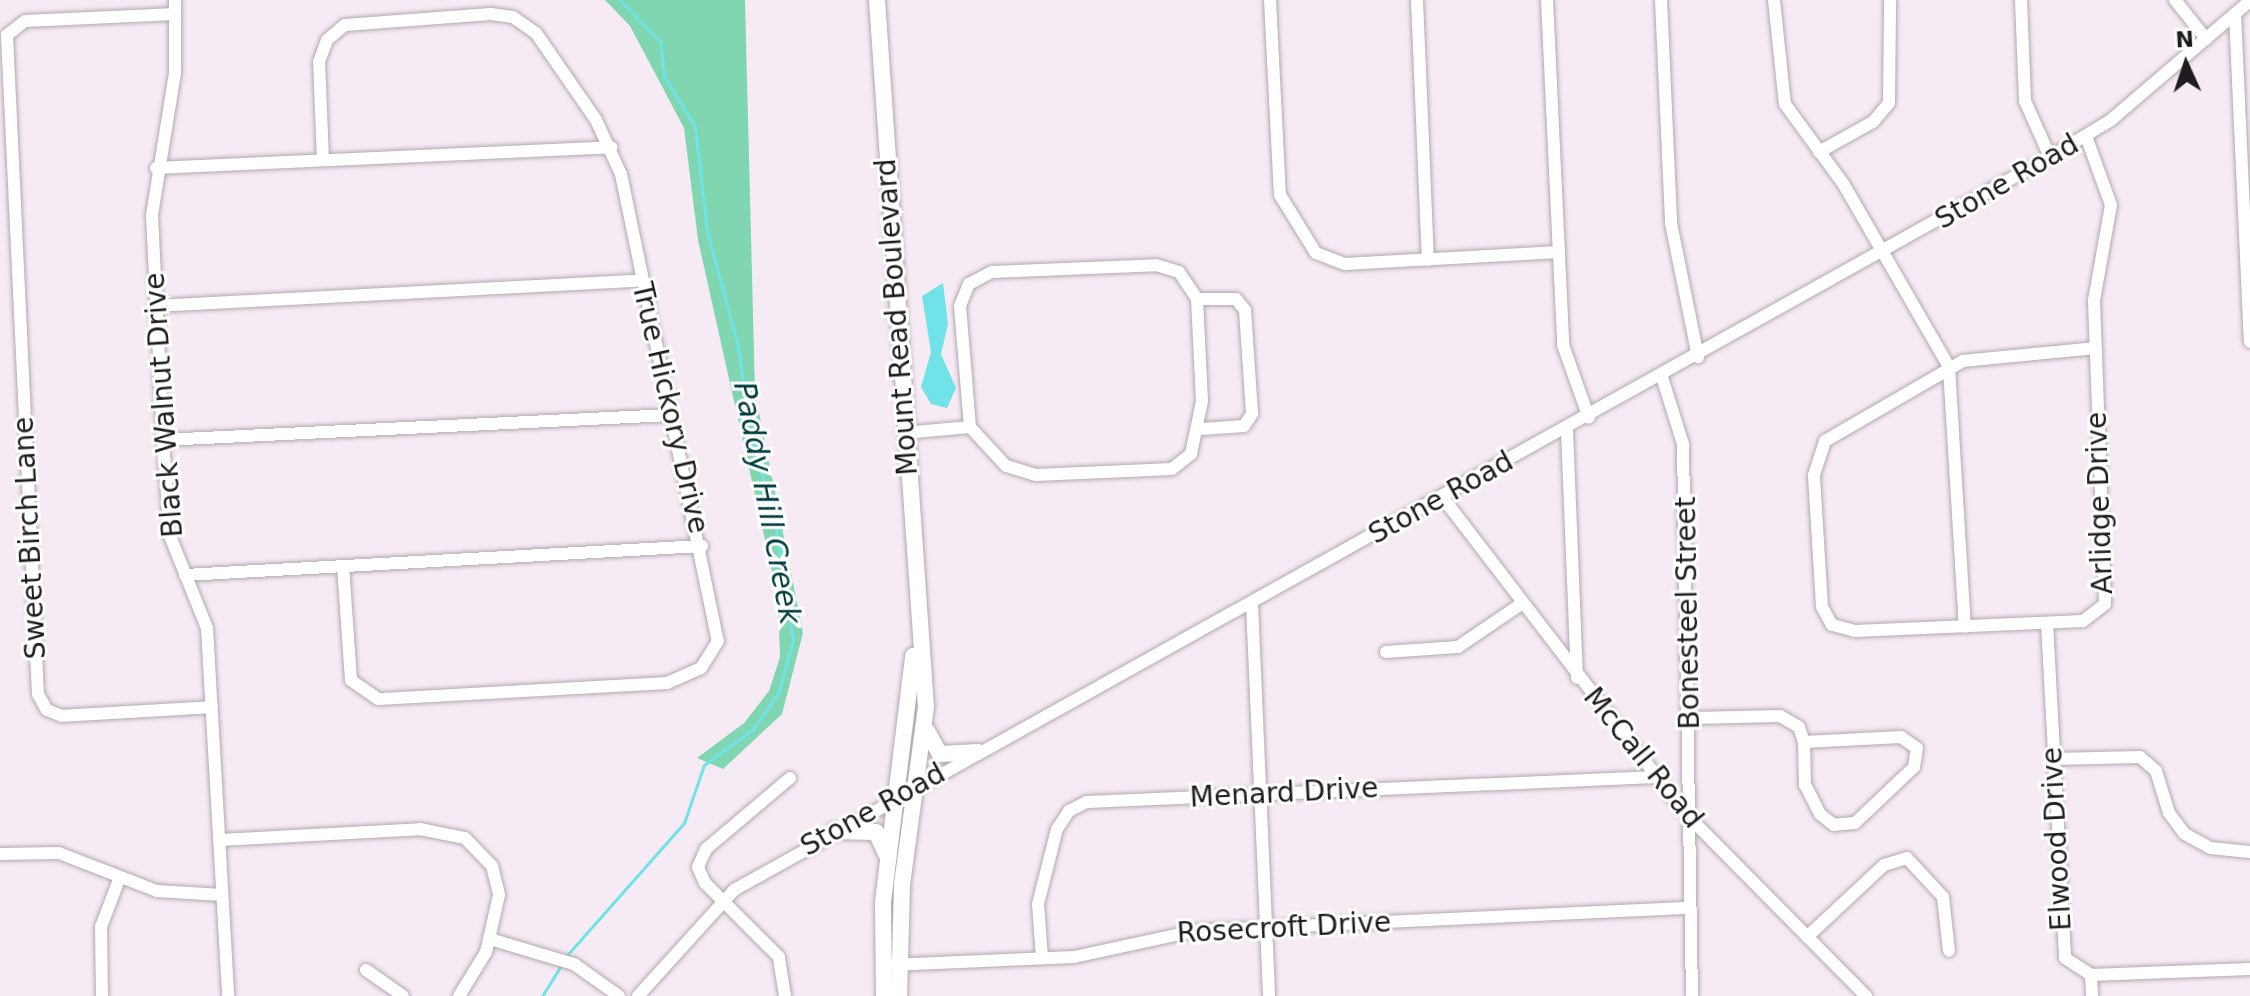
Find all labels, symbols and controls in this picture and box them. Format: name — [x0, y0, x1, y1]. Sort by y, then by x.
north arrow — [2146, 24, 2226, 104]
text: N — [2175, 27, 2195, 52]
street label: Stone Road — [1929, 127, 2085, 237]
street label: Mount Read Boulevard — [869, 157, 925, 477]
street label: Black Walnut Drive — [138, 271, 190, 539]
street label: True Hickory Drive — [625, 279, 715, 537]
water label: Paddy Hill Creek — [726, 379, 808, 627]
street label: Arlidge Drive — [2080, 411, 2120, 595]
street label: Sweet Birch Lane — [7, 416, 53, 660]
street label: Stone Road — [1363, 445, 1519, 551]
street label: Bonesteel Street — [1669, 496, 1707, 730]
street label: McCall Road — [1576, 681, 1710, 835]
street label: Elwood Drive — [2035, 746, 2079, 932]
street label: Stone Road — [795, 757, 951, 863]
street label: Menard Drive — [1189, 771, 1379, 815]
street label: Rosecroft Drive — [1176, 906, 1392, 950]

